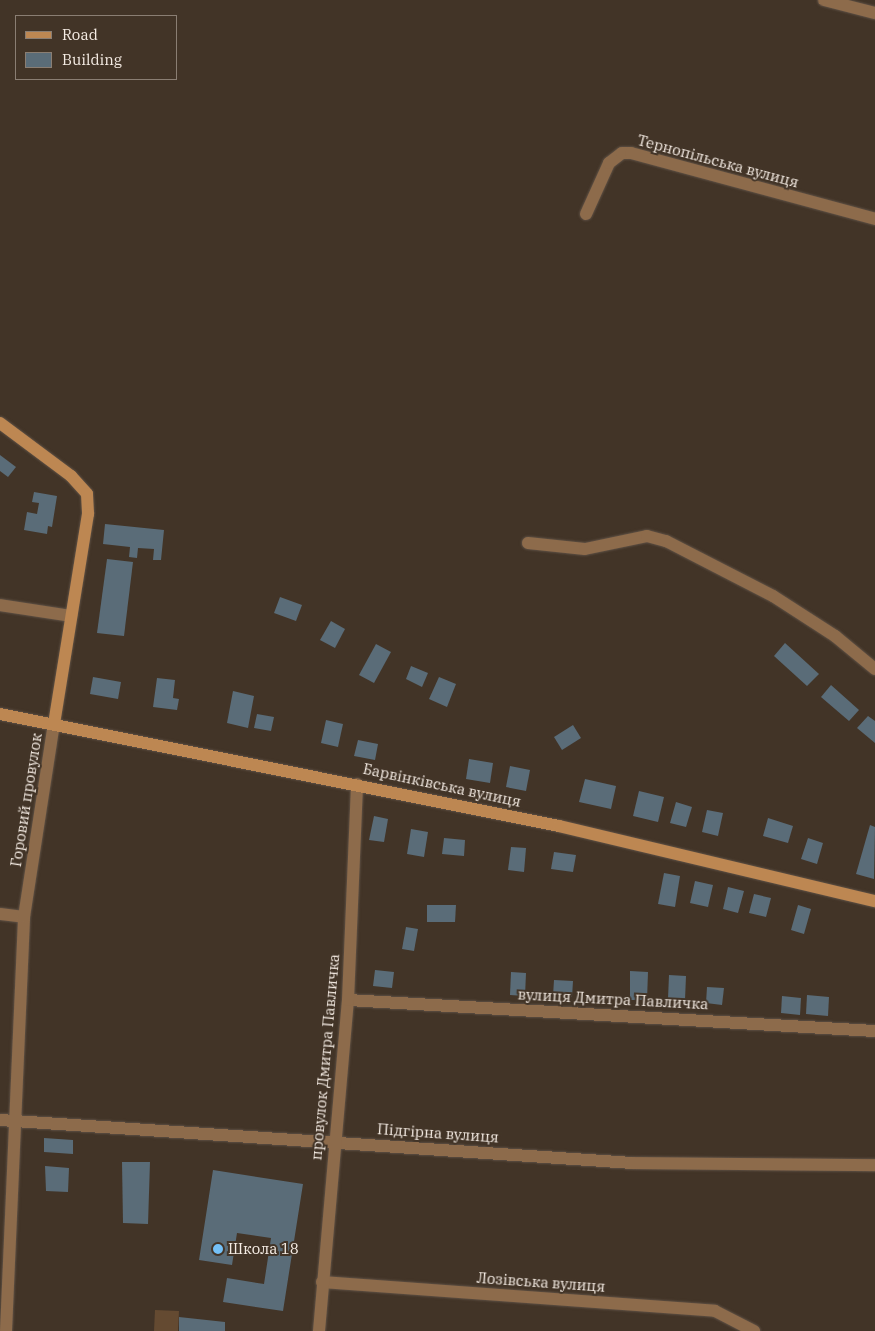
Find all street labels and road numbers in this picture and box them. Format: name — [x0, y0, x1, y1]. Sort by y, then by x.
street label: Тернопільська вулиця — [635, 131, 801, 191]
street label: Горовий провулок — [7, 732, 45, 868]
street label: Барвінківська вулиця — [361, 759, 523, 811]
street label: провулок Дмитра Павличка — [307, 953, 343, 1161]
street label: вулиця Дмитра Павличка — [517, 985, 709, 1013]
street label: Підгірна вулиця — [377, 1120, 499, 1146]
street label: Лозівська вулиця — [476, 1269, 606, 1295]

